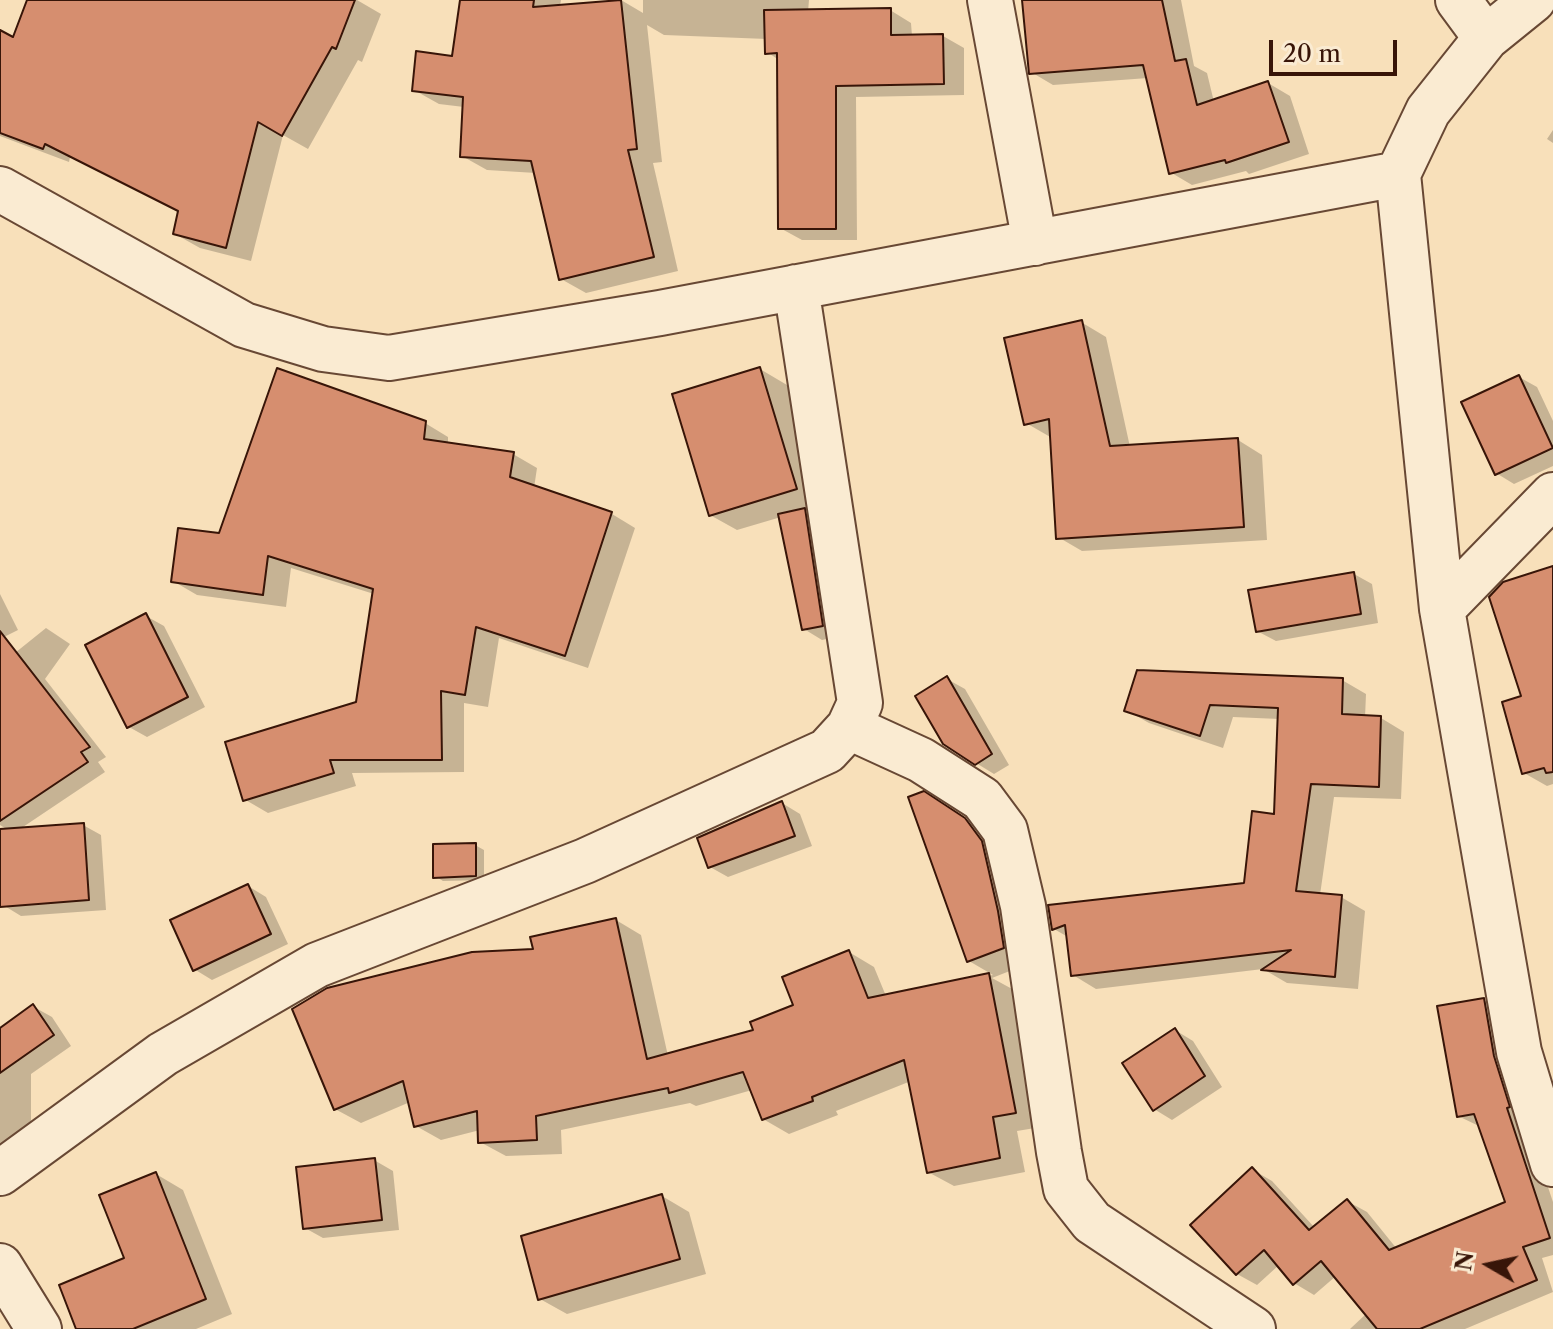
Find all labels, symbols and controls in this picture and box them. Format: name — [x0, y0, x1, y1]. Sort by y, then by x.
scale bar — [1273, 24, 1401, 74]
text: 20 m — [1283, 39, 1341, 68]
north arrow — [1449, 1225, 1529, 1305]
text: N — [1450, 1250, 1480, 1273]

